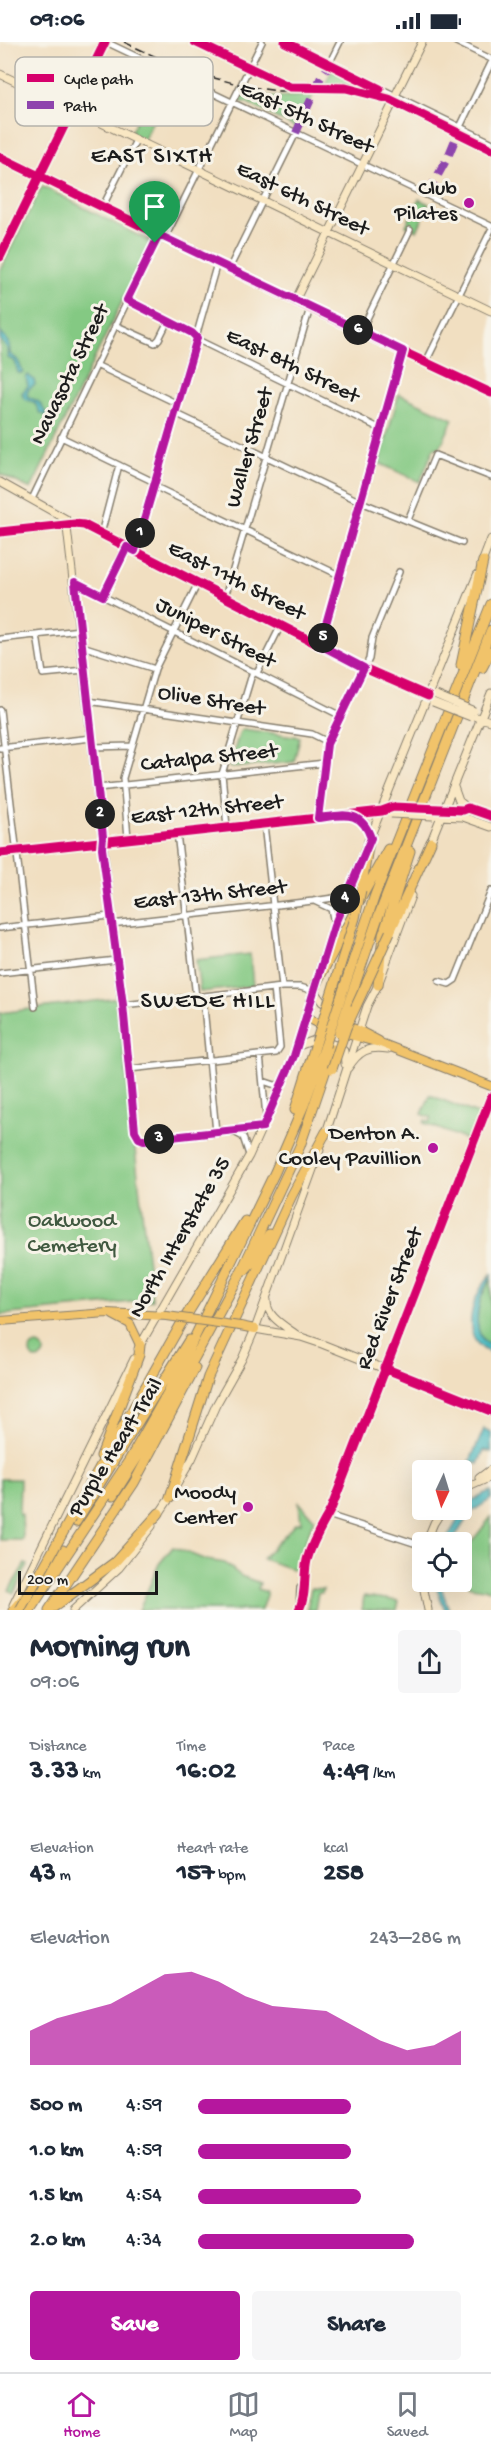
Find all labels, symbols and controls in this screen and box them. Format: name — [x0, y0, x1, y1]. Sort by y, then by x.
text: 09:06 — [30, 8, 84, 34]
legend — [15, 57, 213, 126]
text: Cycle path — [64, 72, 134, 91]
street label: East 5th Street — [235, 77, 379, 162]
text: Path — [63, 99, 97, 118]
district label: EAST SIXTH — [91, 143, 213, 172]
street label: East 6th Street — [232, 157, 374, 244]
place label: Club Pilates — [394, 177, 458, 228]
pin — [129, 181, 180, 243]
icon: arrive — [138, 190, 171, 223]
marker: Club Pilates — [462, 196, 476, 210]
street label: Navasota Street — [26, 299, 117, 449]
pin: 6 — [343, 315, 373, 345]
text: 6 — [354, 320, 362, 339]
street label: East 8th Street — [221, 324, 365, 411]
street label: Waller Street — [221, 383, 281, 511]
pin: 1 — [125, 518, 155, 548]
text: 1 — [137, 523, 143, 542]
street label: East 11th Street — [163, 536, 311, 629]
street label: Juniper Street — [151, 593, 281, 676]
pin: 5 — [308, 623, 338, 653]
text: 5 — [319, 628, 327, 647]
street label: Olive Street — [156, 681, 268, 724]
street label: Catalpa Street — [139, 739, 281, 779]
street label: East 12th Street — [130, 790, 286, 832]
pin: 2 — [85, 799, 115, 829]
text: 2 — [96, 804, 104, 823]
street label: East 13th Street — [132, 875, 290, 917]
pin: 4 — [330, 884, 360, 914]
text: 4 — [341, 889, 349, 908]
district label: SWEDE HILL — [141, 988, 275, 1017]
place label: Denton A. Cooley Pavillion — [279, 1122, 422, 1173]
pin: 3 — [144, 1124, 174, 1154]
text: 3 — [155, 1129, 163, 1148]
marker: Denton A. Cooley Pavillion — [426, 1141, 440, 1155]
street label: North Interstate 35 — [124, 1153, 238, 1323]
park label: Oakwood Cemetery — [27, 1209, 118, 1260]
street label: Red River Street — [352, 1222, 431, 1374]
street label: Purple Heart Trail — [63, 1374, 170, 1523]
north arrow — [412, 1460, 472, 1520]
map controls — [412, 1460, 472, 1592]
place label: Moody Center — [174, 1481, 238, 1532]
marker: Moody Center — [241, 1500, 255, 1514]
button: locate — [412, 1532, 472, 1592]
scale bar — [18, 1568, 158, 1596]
text: 200 m — [27, 1572, 68, 1591]
text: Morning run — [30, 1630, 190, 1668]
button: share — [398, 1630, 461, 1693]
text: 09:06 — [30, 1672, 79, 1695]
text: Distance — [30, 1738, 87, 1757]
text: Time — [177, 1738, 206, 1757]
text: Pace — [323, 1738, 355, 1757]
text: 3.33 — [30, 1757, 79, 1788]
text: 16:02 — [177, 1757, 236, 1788]
text: 4:49 — [323, 1757, 369, 1788]
text: km — [79, 1765, 101, 1784]
text: /km — [369, 1765, 395, 1784]
text: Elevation — [30, 1840, 94, 1859]
text: Heart rate — [177, 1840, 248, 1859]
text: kcal — [323, 1840, 348, 1859]
text: 43 — [30, 1859, 56, 1890]
text: 157 — [177, 1859, 214, 1890]
text: 258 — [323, 1859, 364, 1890]
text: m — [56, 1867, 71, 1886]
text: bpm — [214, 1867, 246, 1886]
text: Elevation — [30, 1928, 110, 1951]
text: 243–286 m — [369, 1928, 461, 1951]
text: 500 m — [30, 2095, 82, 2118]
text: 4:59 — [126, 2095, 162, 2118]
text: 1.0 km — [30, 2140, 84, 2163]
text: 4:59 — [126, 2140, 162, 2163]
text: 1.5 km — [30, 2185, 83, 2208]
text: 4:54 — [126, 2185, 162, 2208]
text: 2.0 km — [30, 2230, 85, 2253]
text: 4:34 — [126, 2230, 162, 2253]
button: Save — [30, 2291, 240, 2360]
button: Share — [252, 2291, 461, 2360]
tab: Home — [63, 2388, 100, 2443]
tab: Map — [227, 2388, 260, 2443]
tab: Saved — [387, 2388, 428, 2443]

